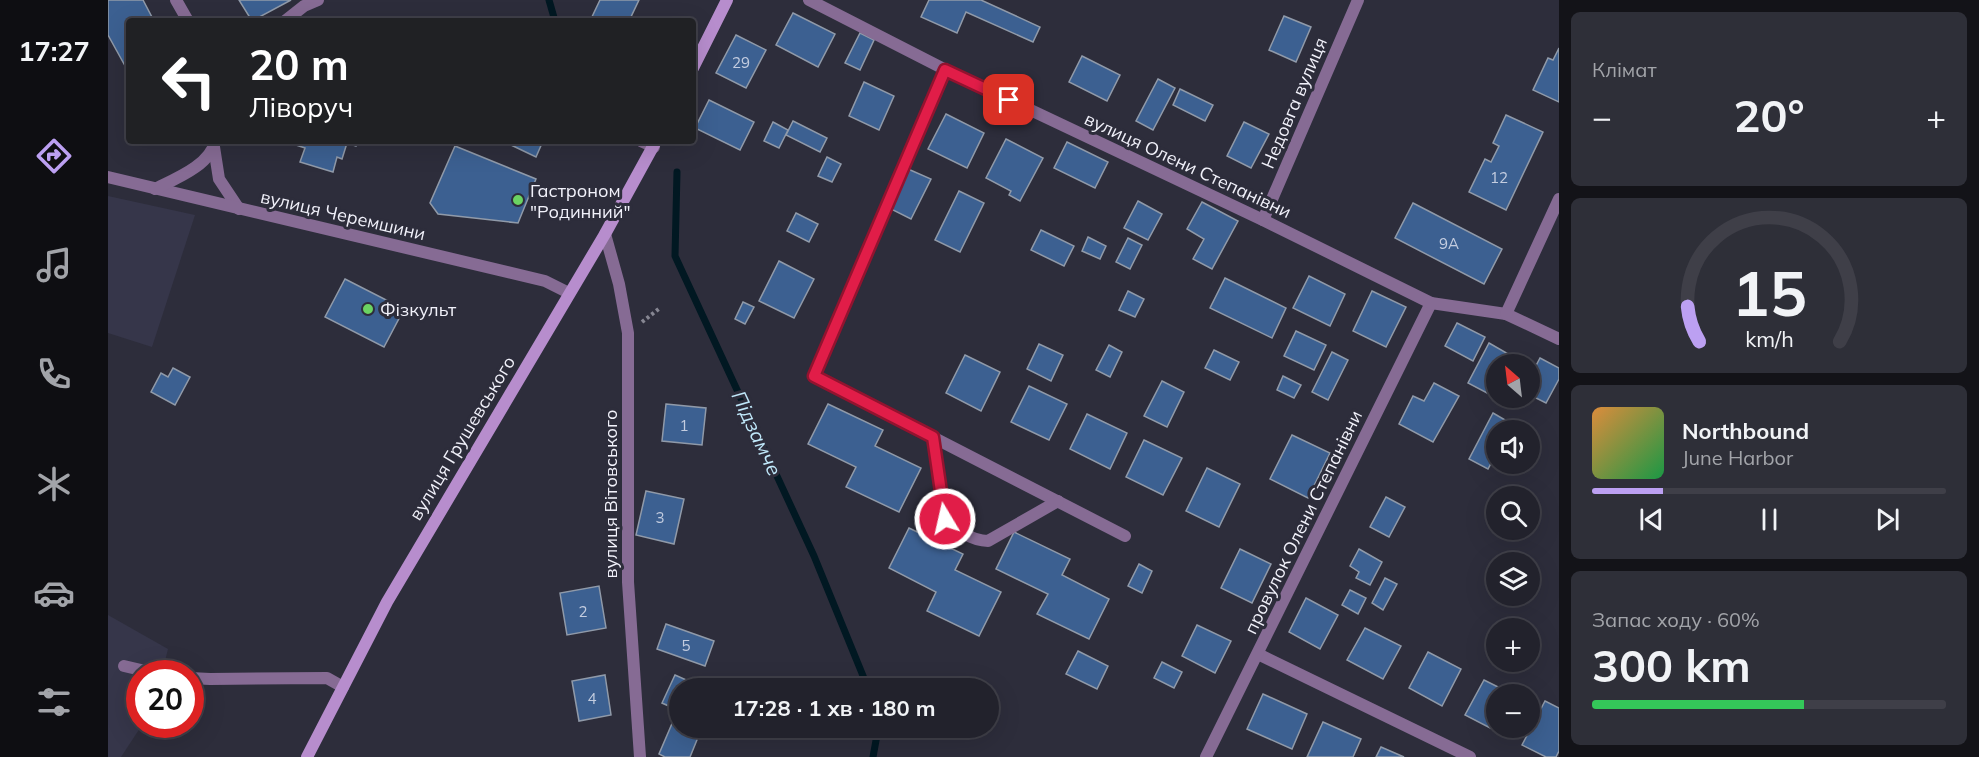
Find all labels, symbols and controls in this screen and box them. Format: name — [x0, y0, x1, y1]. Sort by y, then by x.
text: 17:27 — [18, 34, 90, 68]
street label: Недовга вулиця — [1256, 34, 1332, 172]
text: 20 m — [249, 38, 349, 91]
icon: left — [150, 42, 228, 120]
house number: 29 — [732, 53, 750, 72]
text: Клімат — [1592, 57, 1657, 82]
pin — [983, 74, 1034, 125]
icon: arrive — [992, 83, 1025, 116]
text: 20° — [1733, 87, 1805, 143]
text: Ліворуч — [249, 90, 353, 124]
text: − — [1592, 96, 1612, 137]
text: + — [1926, 96, 1946, 137]
street label: вулиця Олени Степанівни — [1081, 107, 1295, 223]
icon: directions — [33, 135, 75, 177]
house number: 12 — [1490, 168, 1508, 187]
place label: Гастроном "Родинний" — [530, 179, 631, 223]
street label: вулиця Черемшини — [258, 185, 428, 245]
marker: Гастроном "Родинний" — [511, 193, 525, 207]
house number: 9А — [1439, 234, 1459, 253]
icon: music — [33, 244, 75, 286]
text: 15 — [1732, 254, 1806, 333]
place label: Фізкульт — [380, 298, 457, 321]
marker: Фізкульт — [361, 302, 375, 316]
text: km/h — [1745, 326, 1793, 353]
street label: вулиця Грушевського — [404, 352, 520, 524]
icon: phone — [33, 353, 75, 395]
north arrow — [1486, 354, 1540, 408]
map controls — [1486, 354, 1540, 738]
water label: Підзамче — [727, 387, 787, 479]
street label: провулок Олени Степанівни — [1239, 406, 1367, 638]
street label: вулиця Вітовського — [599, 409, 622, 579]
house number: 1 — [679, 416, 689, 435]
text: Northbound — [1682, 417, 1809, 445]
button: sound — [1486, 420, 1540, 474]
text: June Harbor — [1682, 445, 1793, 470]
icon: climate — [33, 463, 75, 505]
button: search — [1486, 486, 1540, 540]
position arrow — [913, 487, 977, 551]
icon: previous — [1635, 503, 1668, 536]
icon: pause — [1753, 503, 1786, 536]
icon: next — [1871, 503, 1904, 536]
house number: 3 — [655, 508, 665, 527]
button: layers — [1486, 552, 1540, 606]
icon: car — [33, 572, 75, 614]
house number: 2 — [578, 602, 588, 621]
text: Запас ходу · 60% — [1592, 607, 1760, 632]
button: + — [1486, 618, 1540, 672]
house number: 5 — [681, 636, 691, 655]
text: 300 km — [1592, 637, 1751, 693]
speed limit sign: 20 — [126, 660, 204, 738]
icon: filters — [33, 681, 75, 723]
button: − — [1486, 684, 1540, 738]
house number: 4 — [587, 689, 597, 708]
text: 17:28 · 1 хв · 180 m — [732, 694, 936, 722]

